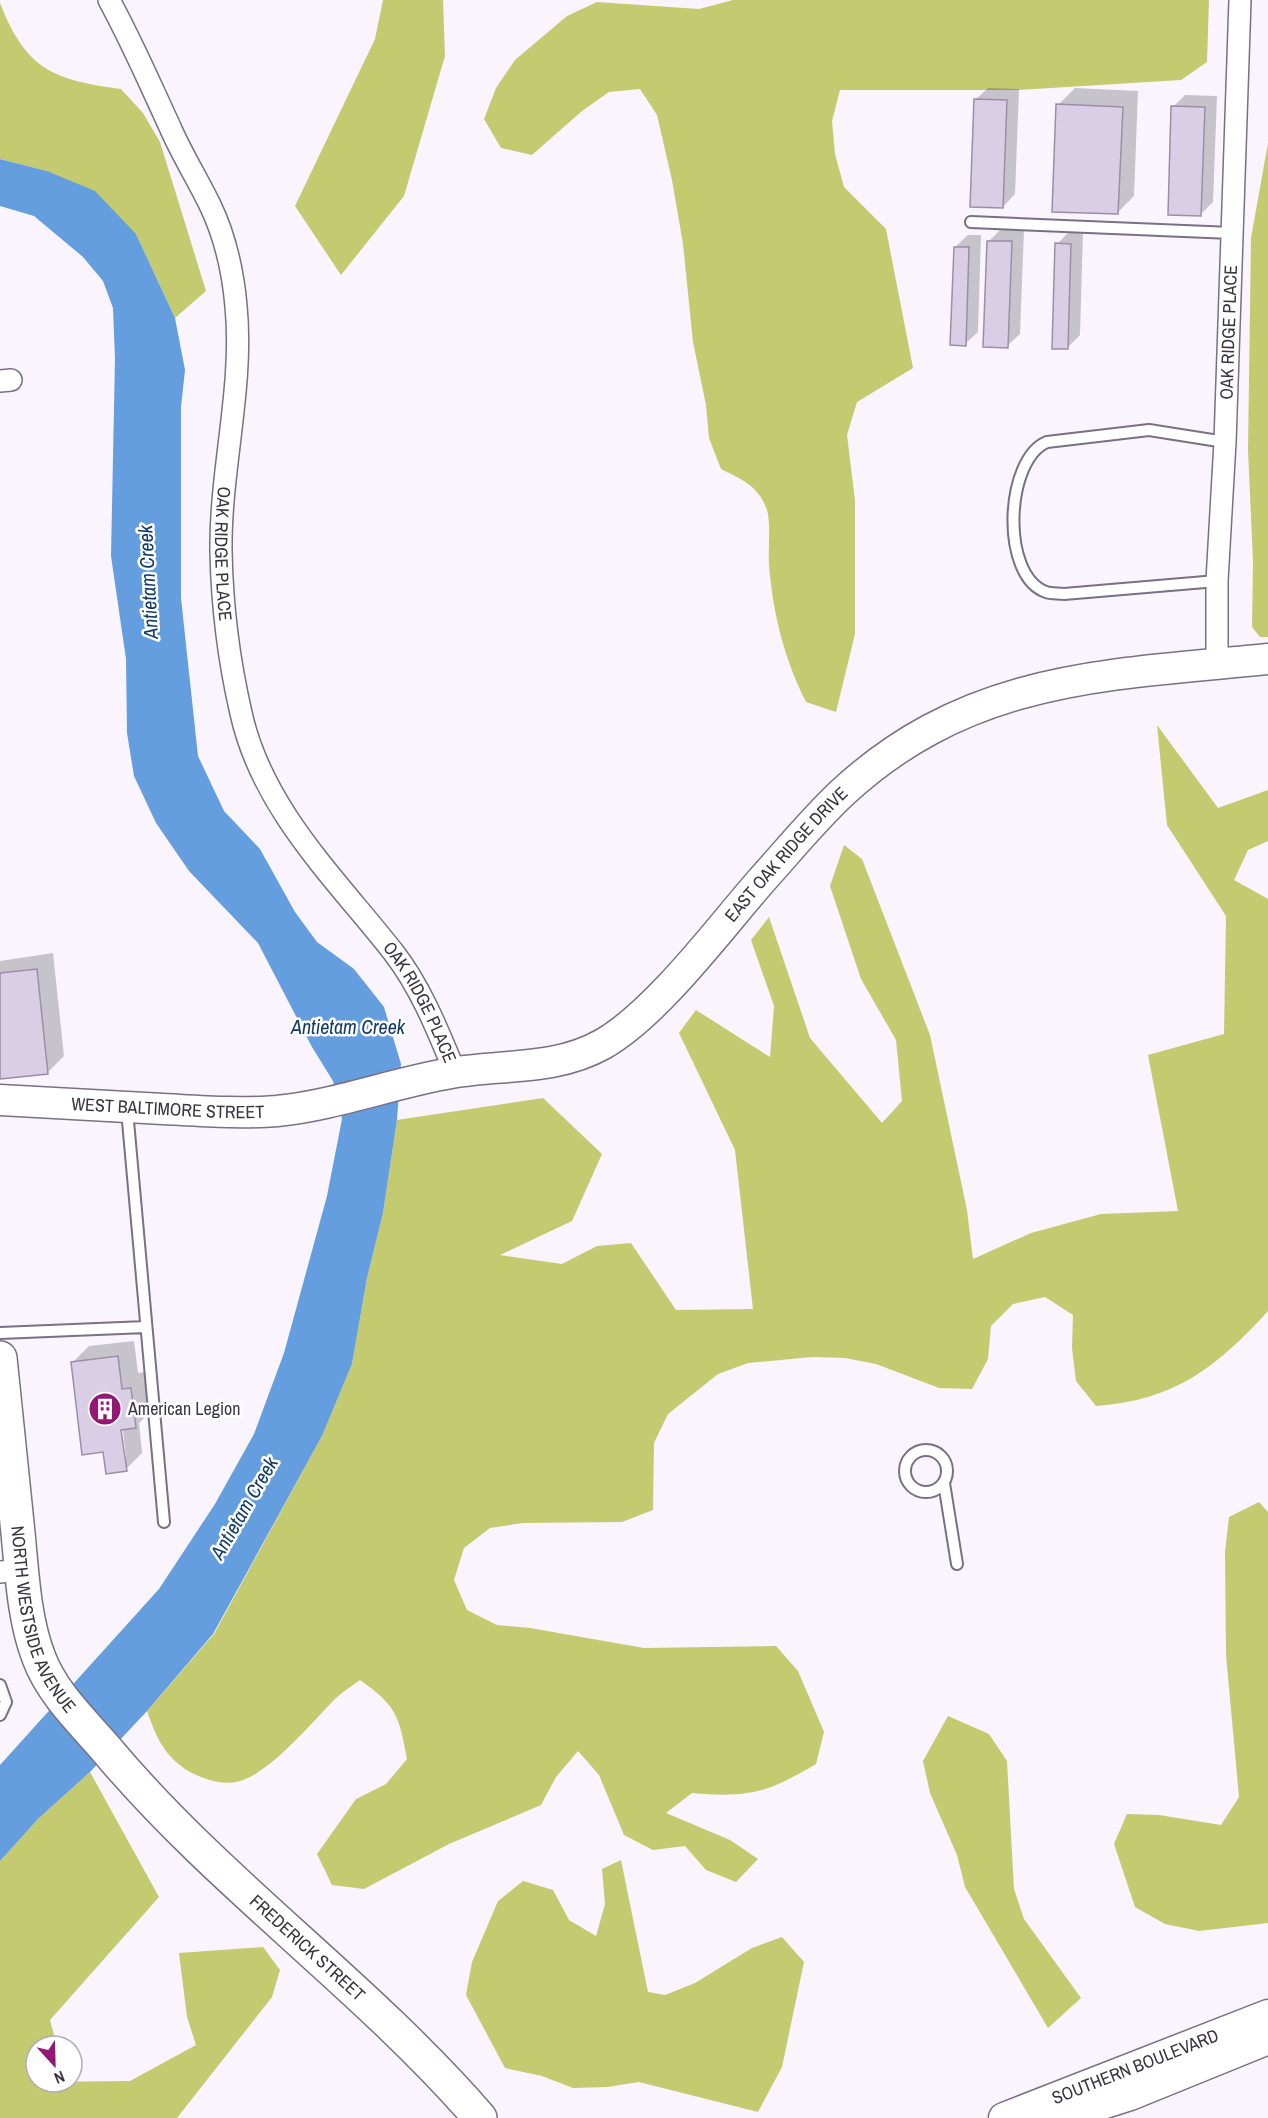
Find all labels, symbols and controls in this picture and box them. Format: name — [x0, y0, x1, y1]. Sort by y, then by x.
street label: OAK RIDGE PLACE — [1213, 265, 1243, 400]
street label: OAK RIDGE PLACE — [209, 485, 238, 622]
water label: Antietam Creek — [131, 524, 164, 641]
street label: EAST OAK RIDGE DRIVE — [719, 781, 853, 927]
street label: OAK RIDGE PLACE — [377, 936, 463, 1066]
water label: Antietam Creek — [290, 1013, 406, 1040]
street label: WEST BALTIMORE STREET — [71, 1091, 265, 1124]
building icon: American Legion — [87, 1391, 123, 1427]
place label: American Legion — [127, 1396, 240, 1421]
water label: Antietam Creek — [203, 1451, 284, 1565]
street label: NORTH WESTSIDE AVENUE — [5, 1525, 82, 1718]
street label: FREDERICK STREET — [245, 1889, 371, 2007]
street label: SOUTHERN BOULEVARD — [1048, 2022, 1222, 2110]
north arrow — [24, 2034, 84, 2094]
text: N — [51, 2066, 68, 2090]

